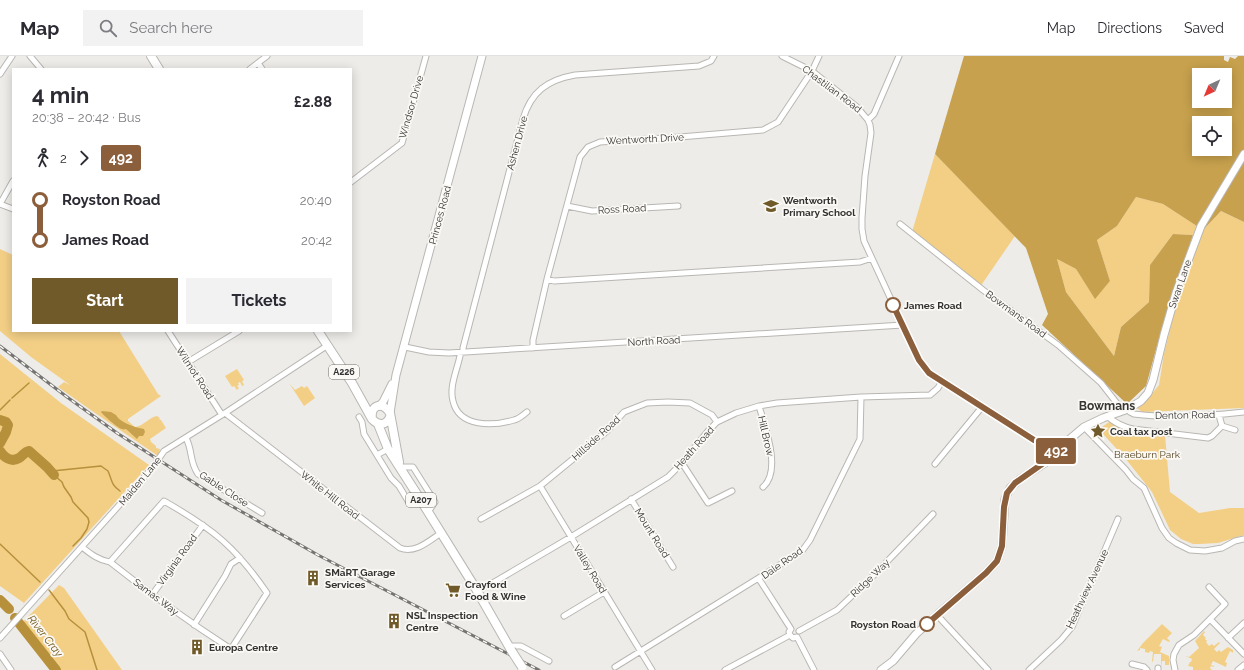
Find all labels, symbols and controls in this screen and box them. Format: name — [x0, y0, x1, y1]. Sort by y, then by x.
search box — [83, 10, 363, 46]
text: Map — [20, 17, 59, 39]
icon: search — [97, 17, 119, 39]
text: Search here — [129, 19, 213, 37]
text: Map — [1047, 20, 1075, 36]
text: Directions — [1097, 20, 1162, 36]
text: Saved — [1184, 20, 1224, 36]
street label: Chastilian Road — [800, 63, 864, 115]
north arrow — [1192, 68, 1232, 108]
map controls — [1192, 68, 1232, 156]
street label: Windsor Drive — [397, 74, 425, 140]
text: 4 min — [32, 82, 89, 108]
text: £2.88 — [294, 93, 332, 111]
text: 20:38 – 20:42 · Bus — [32, 110, 141, 125]
street label: Ashen Drive — [505, 115, 530, 171]
button: locate — [1192, 116, 1232, 156]
street label: Wentworth Drive — [606, 131, 684, 147]
icon: walk — [32, 147, 54, 169]
icon: forward — [73, 147, 95, 169]
text: 492 — [109, 150, 133, 166]
text: 2 — [60, 151, 67, 166]
street label: Princes Road — [427, 184, 453, 246]
text: Royston Road — [62, 191, 160, 209]
text: 20:40 — [300, 193, 332, 208]
place label: Wentworth Primary School — [783, 195, 856, 218]
school or university icon: Wentworth Primary School — [762, 197, 780, 215]
street label: Ross Road — [597, 202, 647, 216]
text: James Road — [62, 231, 149, 249]
text: 20:42 — [301, 233, 332, 248]
street label: Swan Lane — [1167, 258, 1193, 310]
button: Start — [32, 278, 178, 324]
button: Tickets — [186, 278, 332, 324]
street label: Bowmans Road — [983, 288, 1049, 340]
marker: James Road — [885, 297, 901, 313]
place label: James Road — [904, 300, 962, 311]
street label: North Road — [627, 334, 681, 348]
street label: Wilmot Road — [174, 345, 216, 401]
road number: A226 — [329, 365, 359, 379]
district label: Bowmans — [1079, 399, 1135, 413]
street label: Denton Road — [1155, 409, 1215, 421]
street label: Hillside Road — [570, 414, 622, 462]
street label: Hill Brow — [756, 415, 776, 457]
place icon: Coal tax post — [1089, 422, 1107, 440]
street label: Heath Road — [672, 424, 716, 472]
place label: Coal tax post — [1110, 426, 1173, 437]
line badge: 492 — [1033, 438, 1079, 464]
text: 492 — [1044, 443, 1068, 459]
park label: Braeburn Park — [1114, 449, 1181, 460]
street label: Maiden Lane — [117, 454, 164, 507]
street label: Gable Close — [197, 469, 251, 509]
street label: White Hill Road — [298, 469, 362, 521]
road number: A207 — [406, 493, 436, 507]
street label: Mount Road — [632, 506, 672, 560]
street label: Virginia Road — [155, 532, 199, 588]
street label: Valley Road — [571, 543, 609, 595]
street label: Dale Road — [759, 545, 805, 581]
street label: Heathview Avenue — [1064, 548, 1110, 630]
street label: Ridge Way — [848, 556, 892, 599]
place label: SMaRT Garage Services — [325, 567, 395, 590]
building icon: SMaRT Garage Services — [304, 569, 322, 587]
street label: Samas Way — [131, 576, 181, 618]
place label: Crayford Food & Wine — [465, 579, 526, 602]
supermarket icon: Crayford Food & Wine — [444, 581, 462, 599]
place label: NSL Inspection Centre — [406, 610, 478, 633]
building icon: NSL Inspection Centre — [385, 612, 403, 630]
water label: River Cray — [25, 613, 66, 660]
marker: Royston Road — [919, 616, 935, 632]
place label: Royston Road — [850, 619, 917, 630]
building icon: Europa Centre — [188, 638, 206, 656]
place label: Europa Centre — [209, 642, 278, 653]

